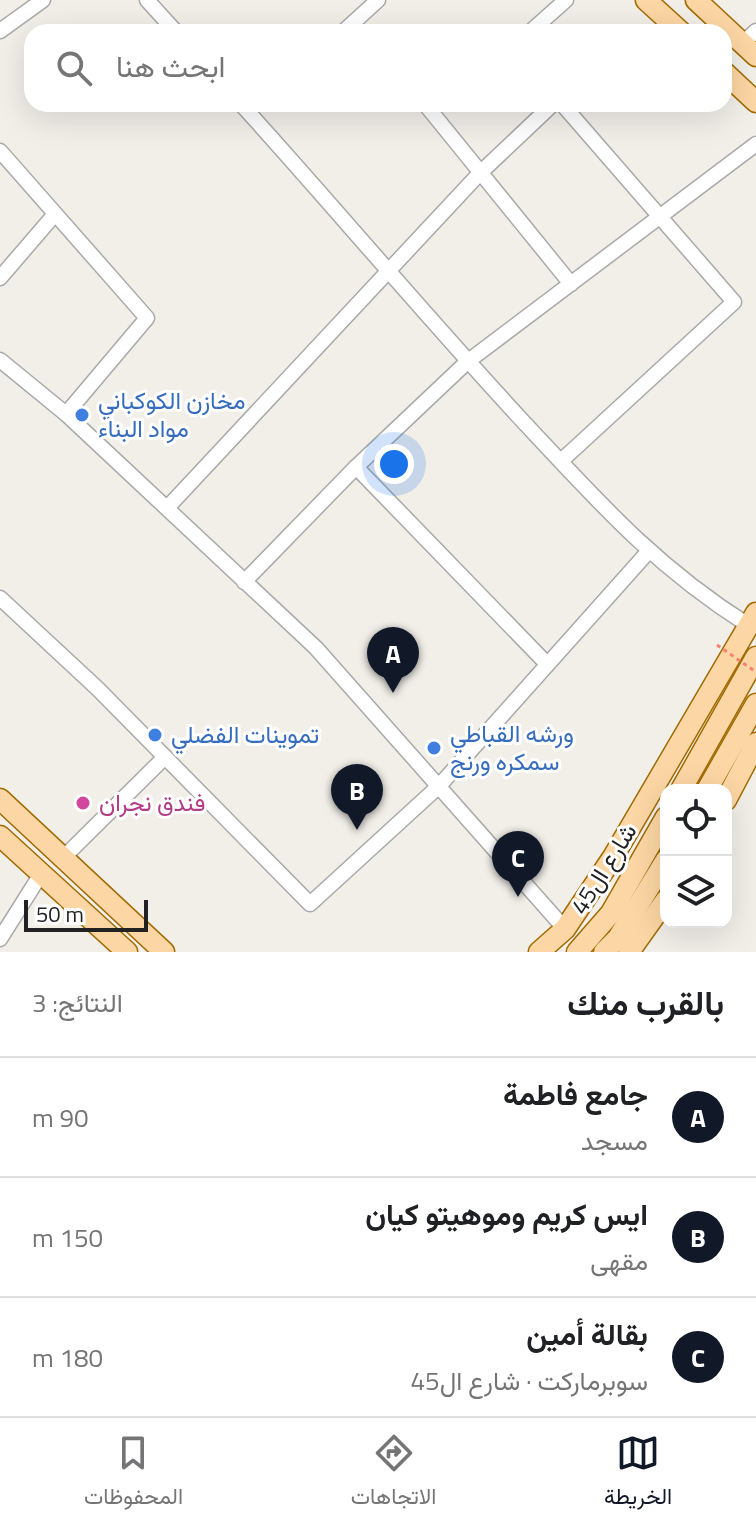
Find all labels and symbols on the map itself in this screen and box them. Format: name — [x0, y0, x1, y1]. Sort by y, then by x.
place label: مخازن الكوكباني مواد البناء — [98, 382, 246, 446]
marker: مخازن الكوكباني مواد البناء — [73, 406, 91, 424]
your location — [374, 444, 414, 484]
pin: A — [367, 627, 419, 693]
place label: ورشه القباطي سمكره ورنج — [450, 715, 574, 779]
place label: تموينات الفضلي — [171, 716, 319, 754]
marker: تموينات الفضلي — [146, 726, 164, 744]
marker: ورشه القباطي سمكره ورنج — [425, 739, 443, 757]
pin: B — [331, 764, 383, 830]
place label: فندق نجران — [99, 784, 205, 820]
marker: فندق نجران — [74, 794, 92, 812]
street label: شارع ال45 — [561, 816, 645, 921]
pin: C — [492, 831, 544, 897]
scale bar — [24, 896, 148, 932]

